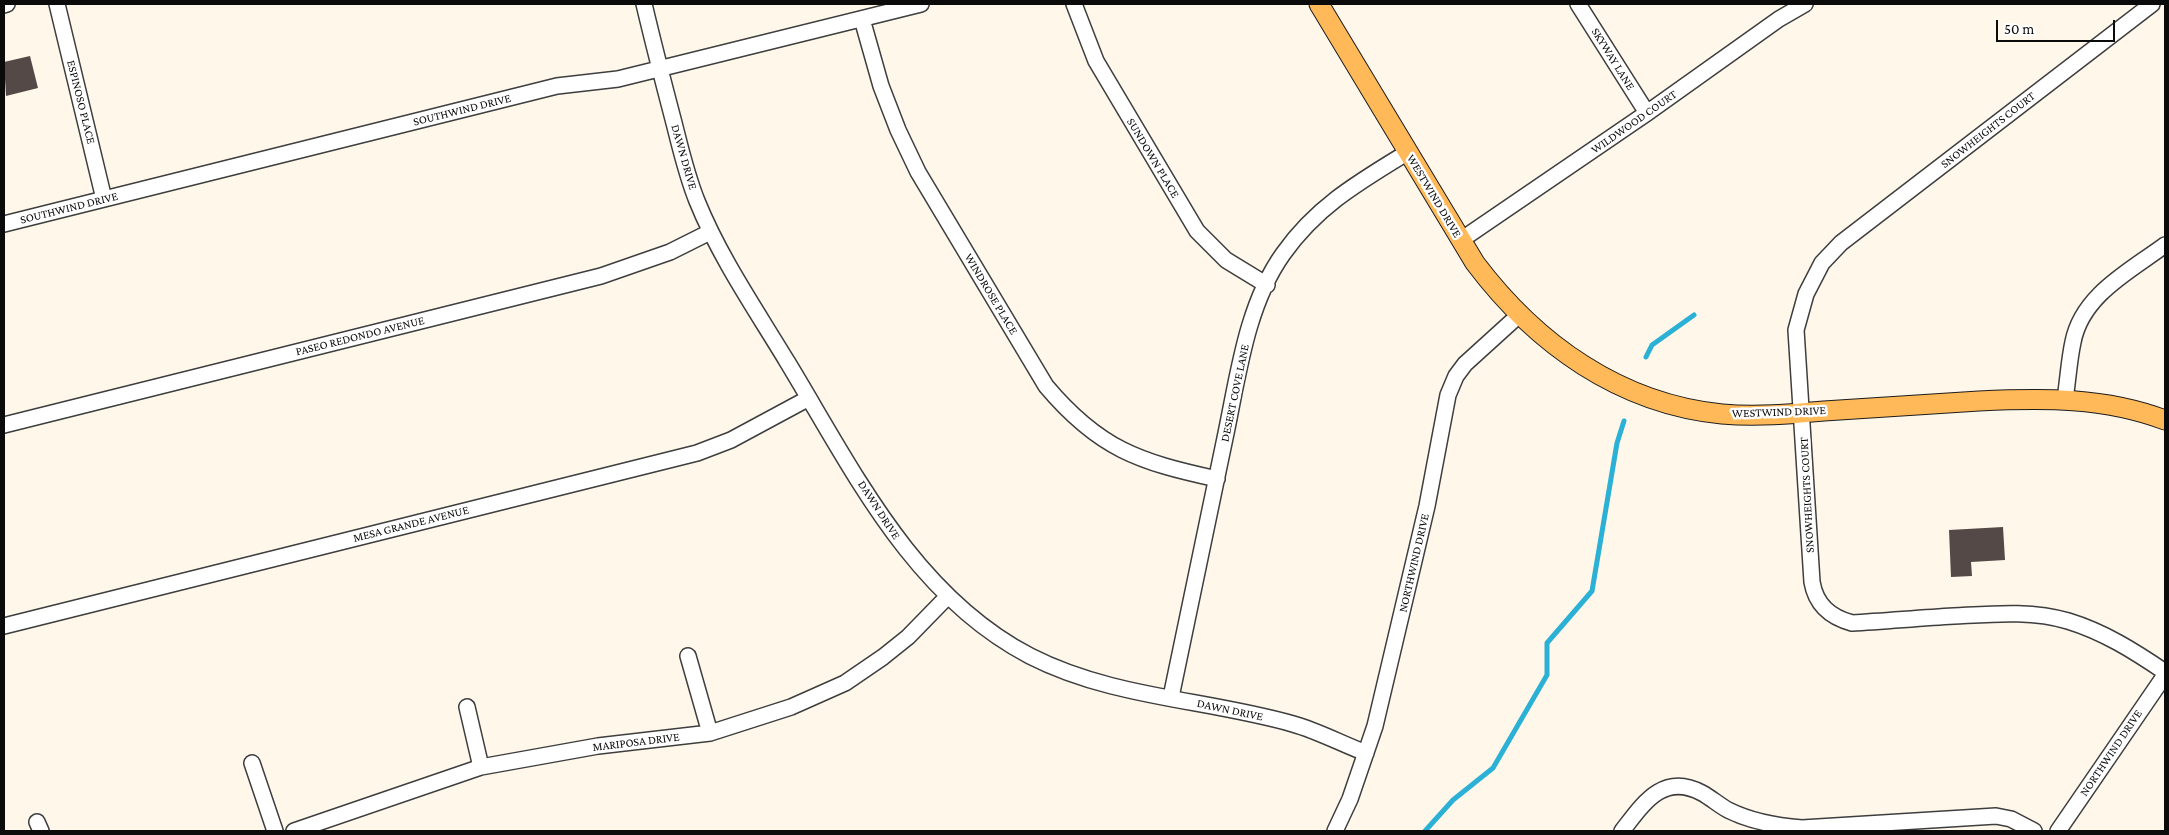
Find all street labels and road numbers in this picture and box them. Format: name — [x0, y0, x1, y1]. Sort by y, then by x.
street label: SKYWAY LANE — [1588, 25, 1638, 93]
street label: ESPINOSO PLACE — [64, 59, 98, 145]
street label: WILDWOOD COURT — [1588, 87, 1680, 157]
street label: SNOWHEIGHTS COURT — [1938, 89, 2038, 171]
street label: SOUTHWIND DRIVE — [412, 91, 512, 129]
street label: SUNDOWN PLACE — [1123, 115, 1183, 201]
street label: DAWN DRIVE — [668, 123, 700, 191]
street label: WESTWIND DRIVE — [1404, 152, 1464, 240]
street label: SOUTHWIND DRIVE — [19, 189, 119, 227]
street label: WINDROSE PLACE — [961, 251, 1021, 337]
street label: PASEO REDONDO AVENUE — [294, 313, 426, 359]
street label: DESERT COVE LANE — [1218, 343, 1252, 443]
street label: WESTWIND DRIVE — [1732, 403, 1826, 421]
street label: SNOWHEIGHTS COURT — [1797, 437, 1817, 553]
street label: DAWN DRIVE — [855, 478, 903, 542]
street label: MESA GRANDE AVENUE — [352, 503, 470, 545]
street label: NORTHWIND DRIVE — [1396, 512, 1432, 614]
street label: DAWN DRIVE — [1196, 696, 1264, 724]
street label: NORTHWIND DRIVE — [2077, 707, 2145, 799]
street label: MARIPOSA DRIVE — [592, 730, 680, 754]

